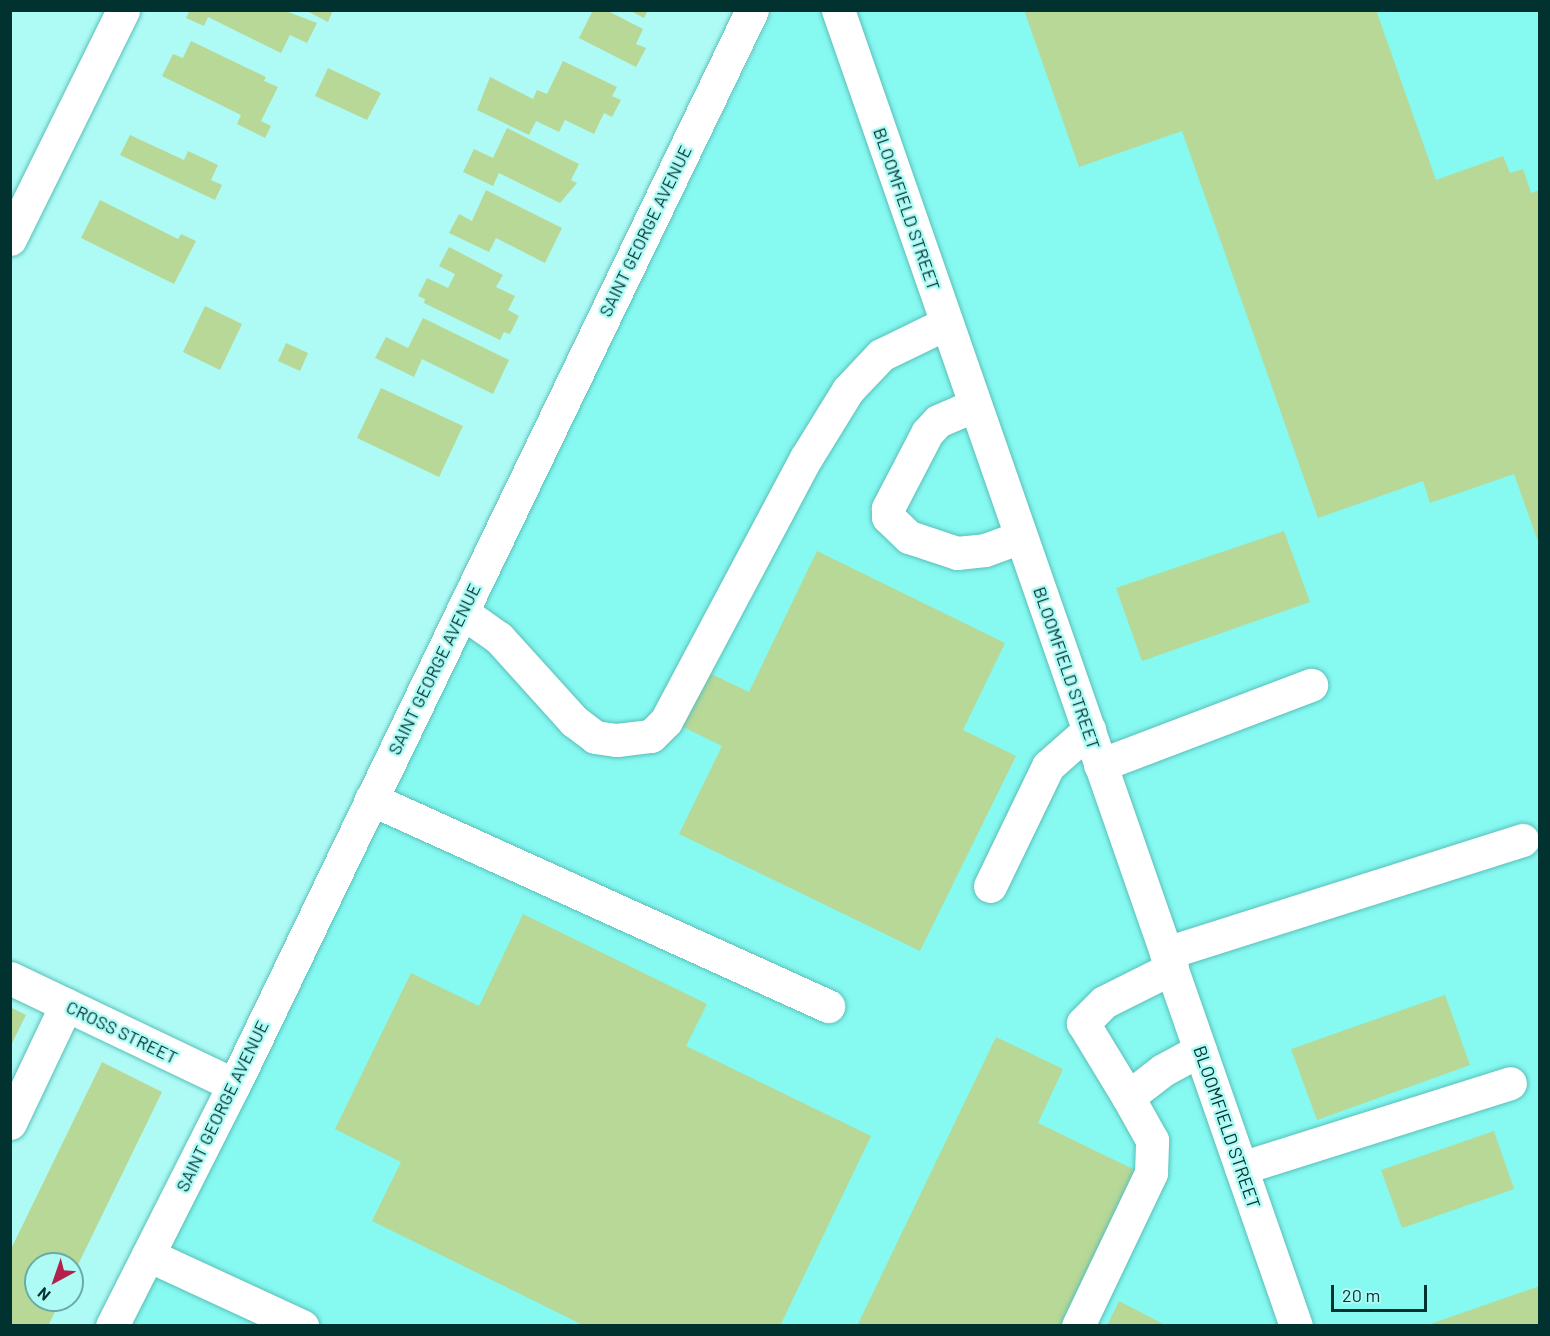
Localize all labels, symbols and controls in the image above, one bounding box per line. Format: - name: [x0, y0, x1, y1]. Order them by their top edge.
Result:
- street label: BLOOMFIELD STREET: [869, 125, 945, 293]
- street label: SAINT GEORGE AVENUE: [594, 142, 696, 320]
- street label: SAINT GEORGE AVENUE: [383, 580, 485, 758]
- street label: BLOOMFIELD STREET: [1029, 584, 1105, 752]
- street label: CROSS STREET: [63, 996, 181, 1068]
- street label: SAINT GEORGE AVENUE: [171, 1017, 273, 1195]
- street label: BLOOMFIELD STREET: [1189, 1043, 1265, 1211]
- north arrow: [24, 1252, 84, 1312]
- scale bar: [1334, 1273, 1430, 1311]
- text: N: [33, 1284, 54, 1305]
- text: 20 m: [1342, 1284, 1380, 1306]

